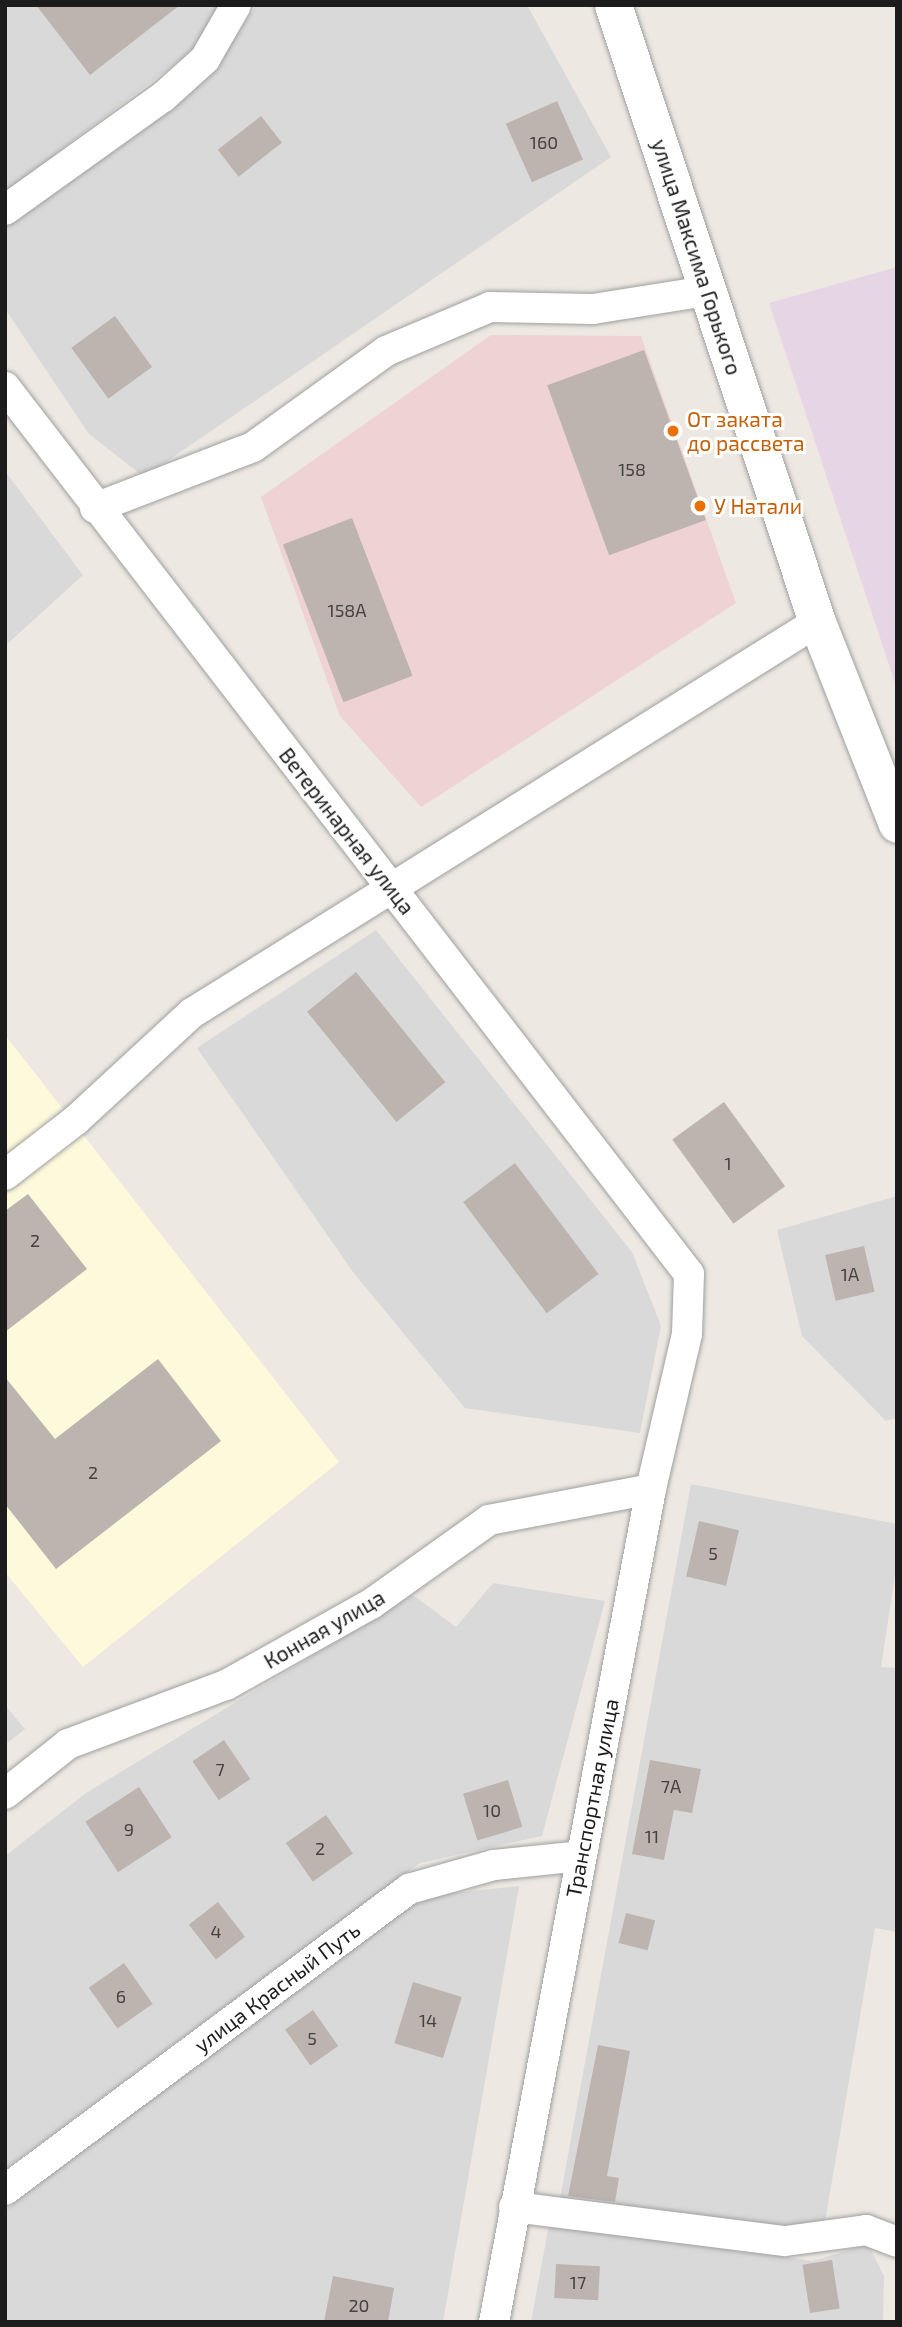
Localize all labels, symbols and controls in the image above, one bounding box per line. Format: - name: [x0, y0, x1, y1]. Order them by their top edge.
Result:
- house number: 160: [530, 131, 558, 153]
- street label: улица Максима Горького: [647, 136, 747, 378]
- place label: От заката до рассвета: [687, 406, 805, 456]
- marker: От заката до рассвета: [665, 423, 681, 439]
- house number: 158: [618, 458, 646, 480]
- place label: У Натали: [714, 493, 802, 519]
- marker: У Натали: [692, 498, 708, 514]
- house number: 158А: [328, 599, 366, 621]
- street label: Ветеринарная улица: [274, 743, 420, 919]
- house number: 1: [724, 1152, 732, 1174]
- house number: 2: [30, 1229, 40, 1251]
- house number: 1А: [841, 1263, 859, 1285]
- house number: 2: [88, 1461, 98, 1483]
- house number: 5: [708, 1542, 718, 1564]
- street label: Конная улица: [259, 1584, 389, 1674]
- street label: Транспортная улица: [560, 1696, 624, 1900]
- house number: 7: [215, 1758, 225, 1780]
- house number: 7А: [661, 1775, 681, 1797]
- house number: 10: [483, 1799, 501, 1821]
- house number: 9: [124, 1818, 134, 1840]
- house number: 11: [645, 1825, 659, 1847]
- house number: 2: [315, 1837, 325, 1859]
- street label: улица Красный Путь: [189, 1917, 365, 2057]
- house number: 4: [210, 1920, 222, 1942]
- house number: 6: [116, 1985, 126, 2007]
- house number: 14: [419, 2009, 437, 2031]
- house number: 5: [307, 2027, 317, 2049]
- house number: 17: [570, 2271, 586, 2293]
- house number: 20: [349, 2294, 369, 2316]

